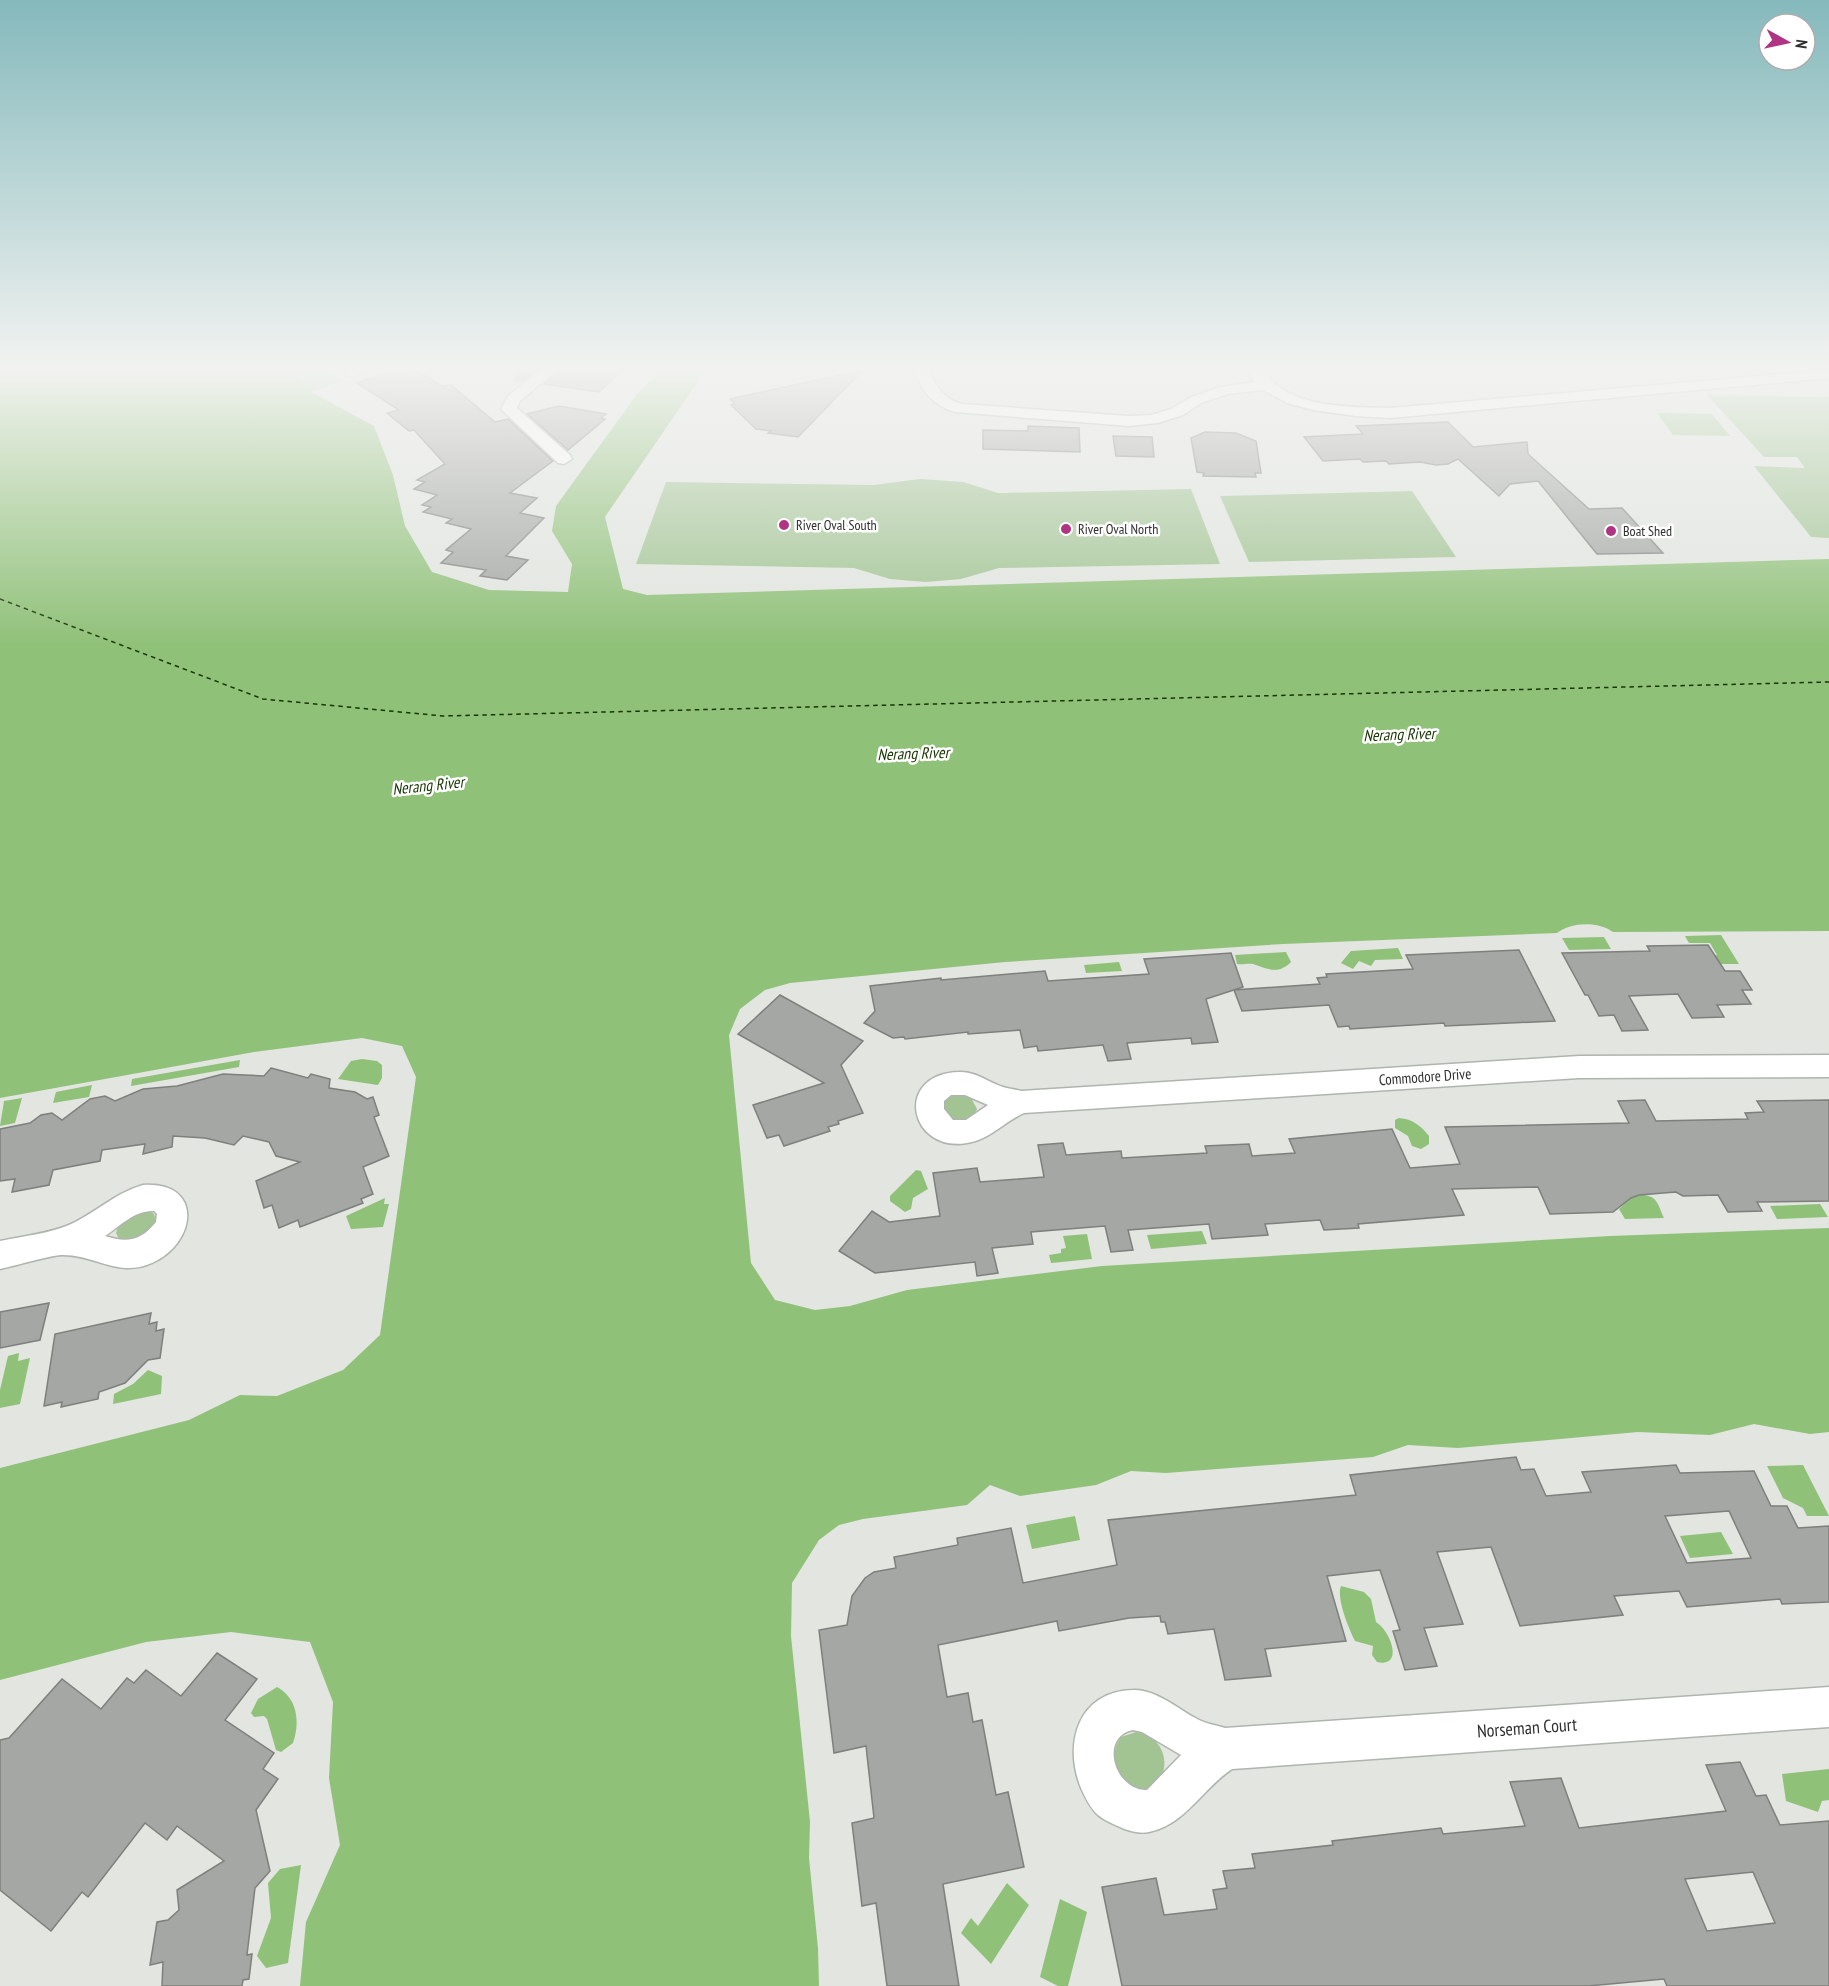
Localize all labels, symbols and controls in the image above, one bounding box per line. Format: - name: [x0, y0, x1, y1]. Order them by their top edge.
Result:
- north arrow: [1757, 12, 1817, 72]
- text: N: [1791, 38, 1812, 50]
- place label: River Oval South: [796, 516, 877, 534]
- marker: River Oval South: [777, 518, 791, 532]
- place label: River Oval North: [1078, 520, 1158, 538]
- marker: River Oval North: [1059, 522, 1073, 536]
- place label: Boat Shed: [1623, 522, 1672, 540]
- marker: Boat Shed: [1604, 524, 1618, 538]
- water label: Nerang River: [1363, 723, 1438, 745]
- water label: Nerang River: [877, 742, 952, 764]
- water label: Nerang River: [391, 771, 467, 799]
- street label: Commodore Drive: [1378, 1064, 1472, 1089]
- street label: Norseman Court: [1476, 1713, 1578, 1742]

